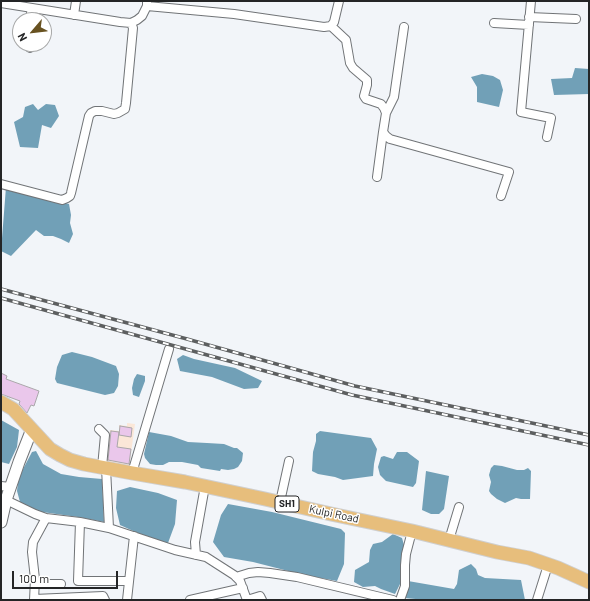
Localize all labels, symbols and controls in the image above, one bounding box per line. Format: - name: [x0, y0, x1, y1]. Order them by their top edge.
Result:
- north arrow: [12, 12, 52, 52]
- text: N: [14, 31, 29, 44]
- road number: SH1: [275, 496, 299, 512]
- street label: Kulpi Road: [308, 502, 360, 526]
- scale bar: [14, 563, 120, 589]
- text: 100 m: [19, 571, 49, 585]

